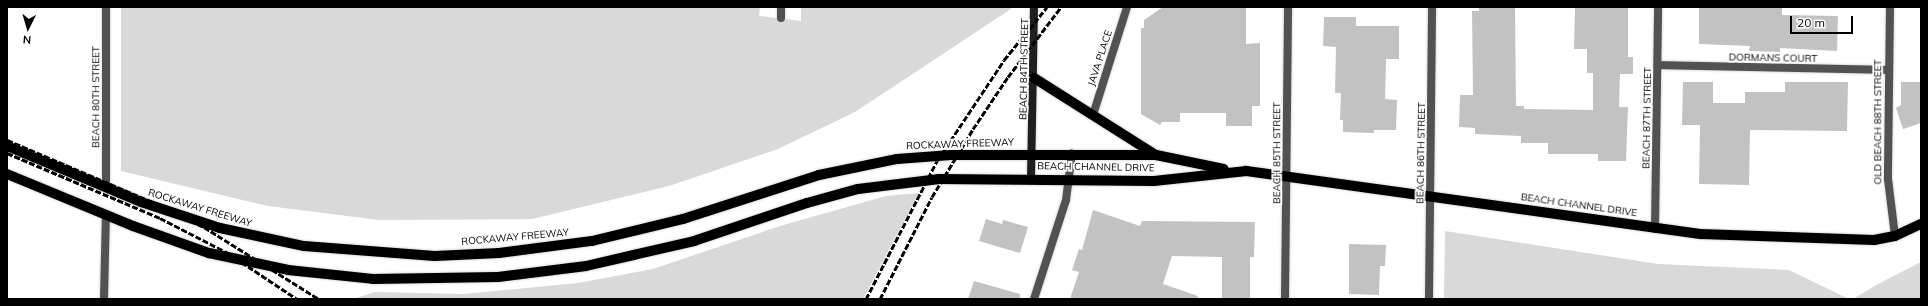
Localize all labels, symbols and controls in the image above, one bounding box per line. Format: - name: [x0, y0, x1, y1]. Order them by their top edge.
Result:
- north arrow: [8, 8, 48, 48]
- scale bar: [1792, 8, 1855, 34]
- text: 20 m: [1797, 15, 1825, 30]
- street label: BEACH 84TH STREET: [1017, 18, 1031, 120]
- street label: JAVA PLACE: [1085, 28, 1115, 88]
- text: N: [22, 33, 32, 47]
- street label: BEACH 80TH STREET: [90, 46, 102, 148]
- street label: DORMANS COURT: [1729, 51, 1817, 65]
- street label: OLD BEACH 88TH STREET: [1872, 59, 1884, 185]
- street label: BEACH 87TH STREET: [1640, 67, 1654, 169]
- street label: BEACH 85TH STREET: [1271, 102, 1283, 204]
- street label: BEACH 86TH STREET: [1414, 102, 1428, 204]
- street label: ROCKAWAY FREEWAY: [906, 136, 1014, 152]
- street label: BEACH CHANNEL DRIVE: [1037, 160, 1155, 174]
- street label: ROCKAWAY FREEWAY: [147, 186, 253, 230]
- street label: BEACH CHANNEL DRIVE: [1520, 191, 1638, 219]
- street label: ROCKAWAY FREEWAY: [461, 226, 569, 248]

